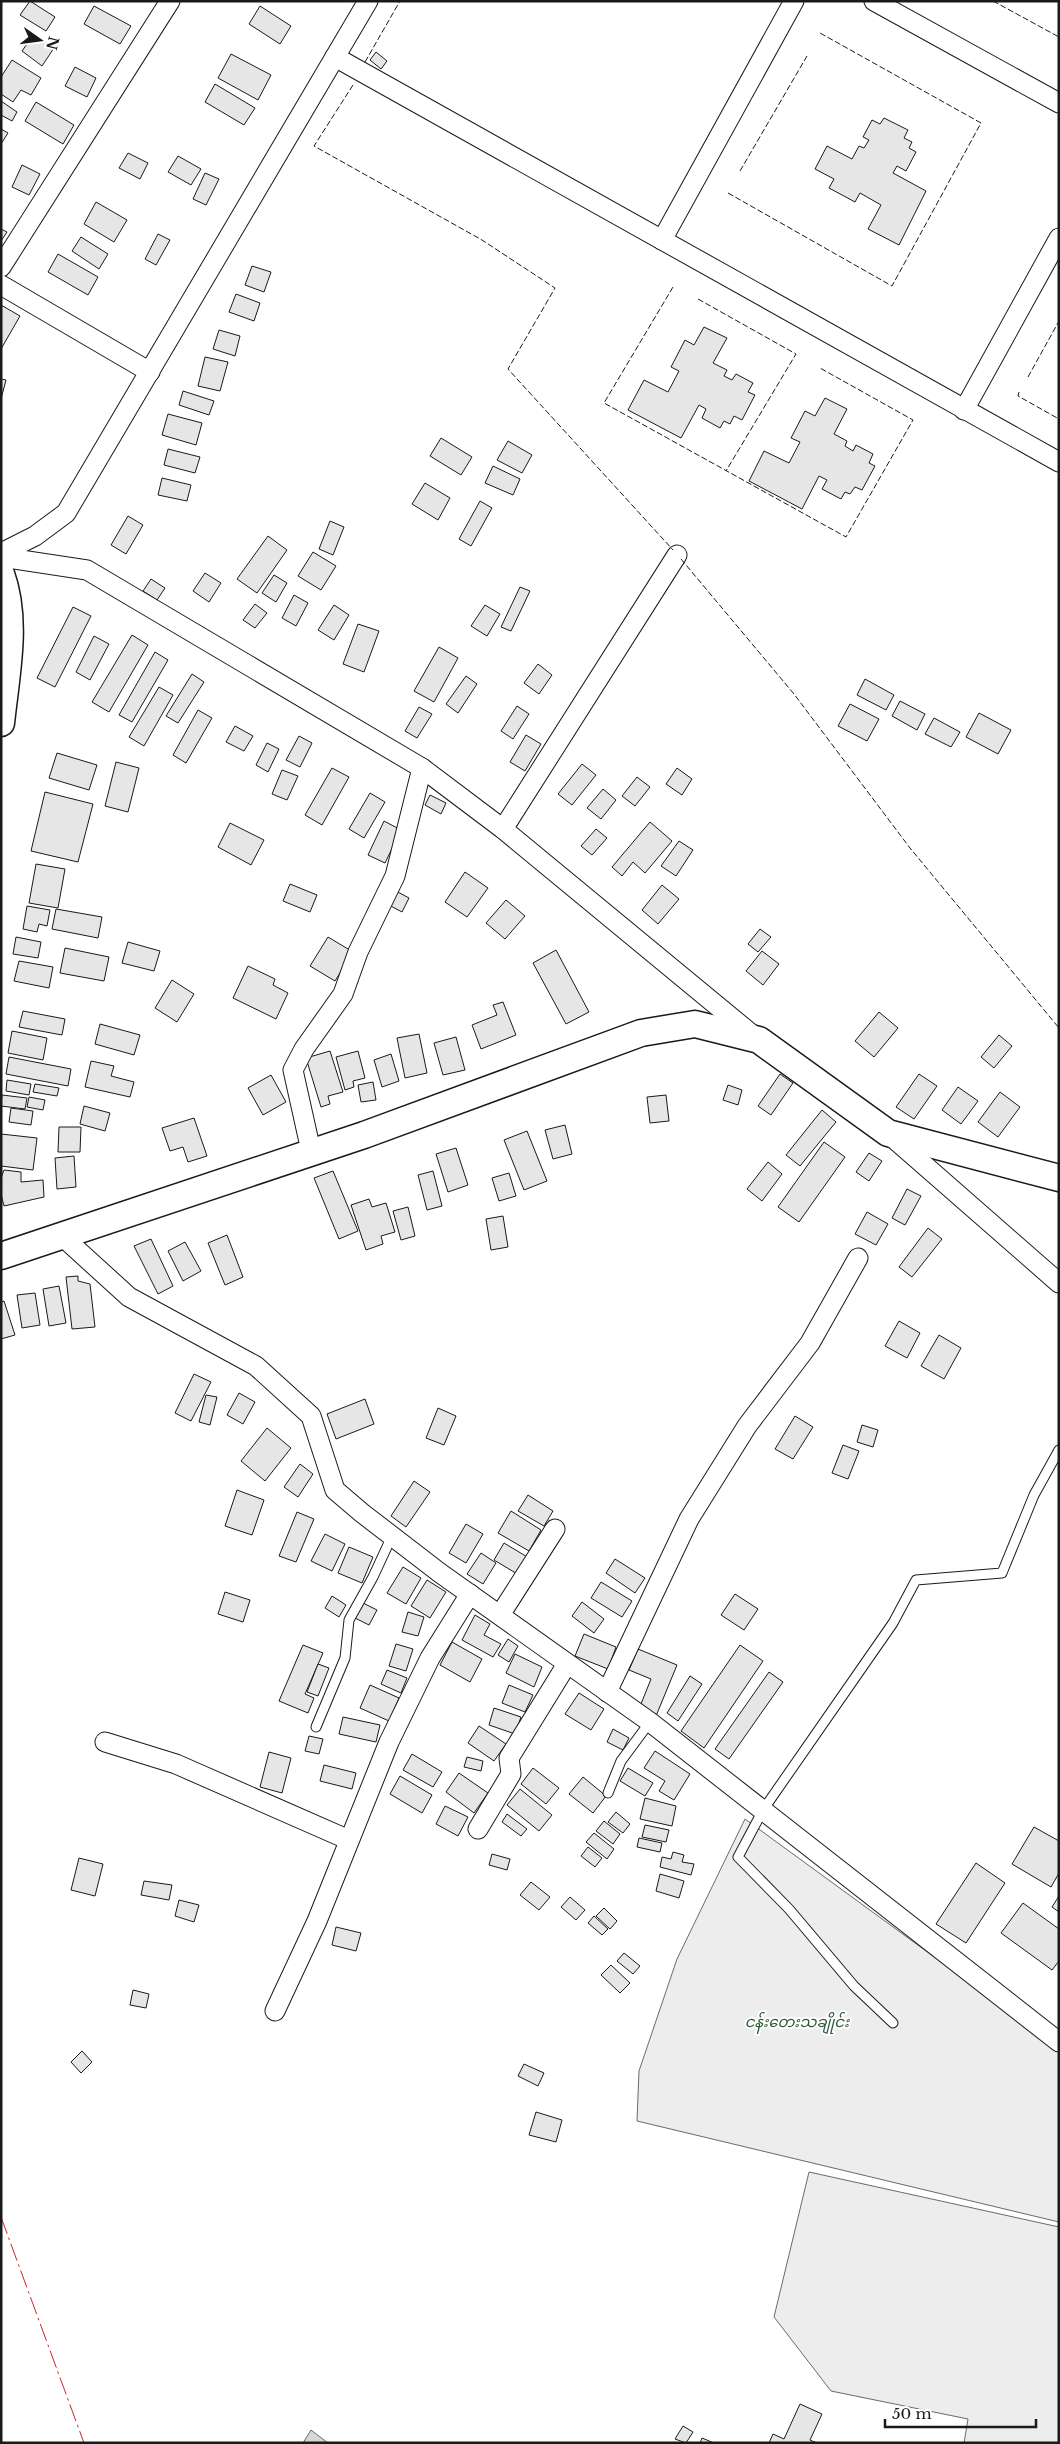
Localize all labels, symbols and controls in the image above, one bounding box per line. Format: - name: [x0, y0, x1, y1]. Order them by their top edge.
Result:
- north arrow: [15, 15, 65, 65]
- text: N: [42, 35, 63, 52]
- park label: ငန်းတေးသချိုင်း: [745, 2011, 850, 2034]
- scale bar: [885, 2396, 1036, 2428]
- text: 50 m: [892, 2404, 932, 2423]

